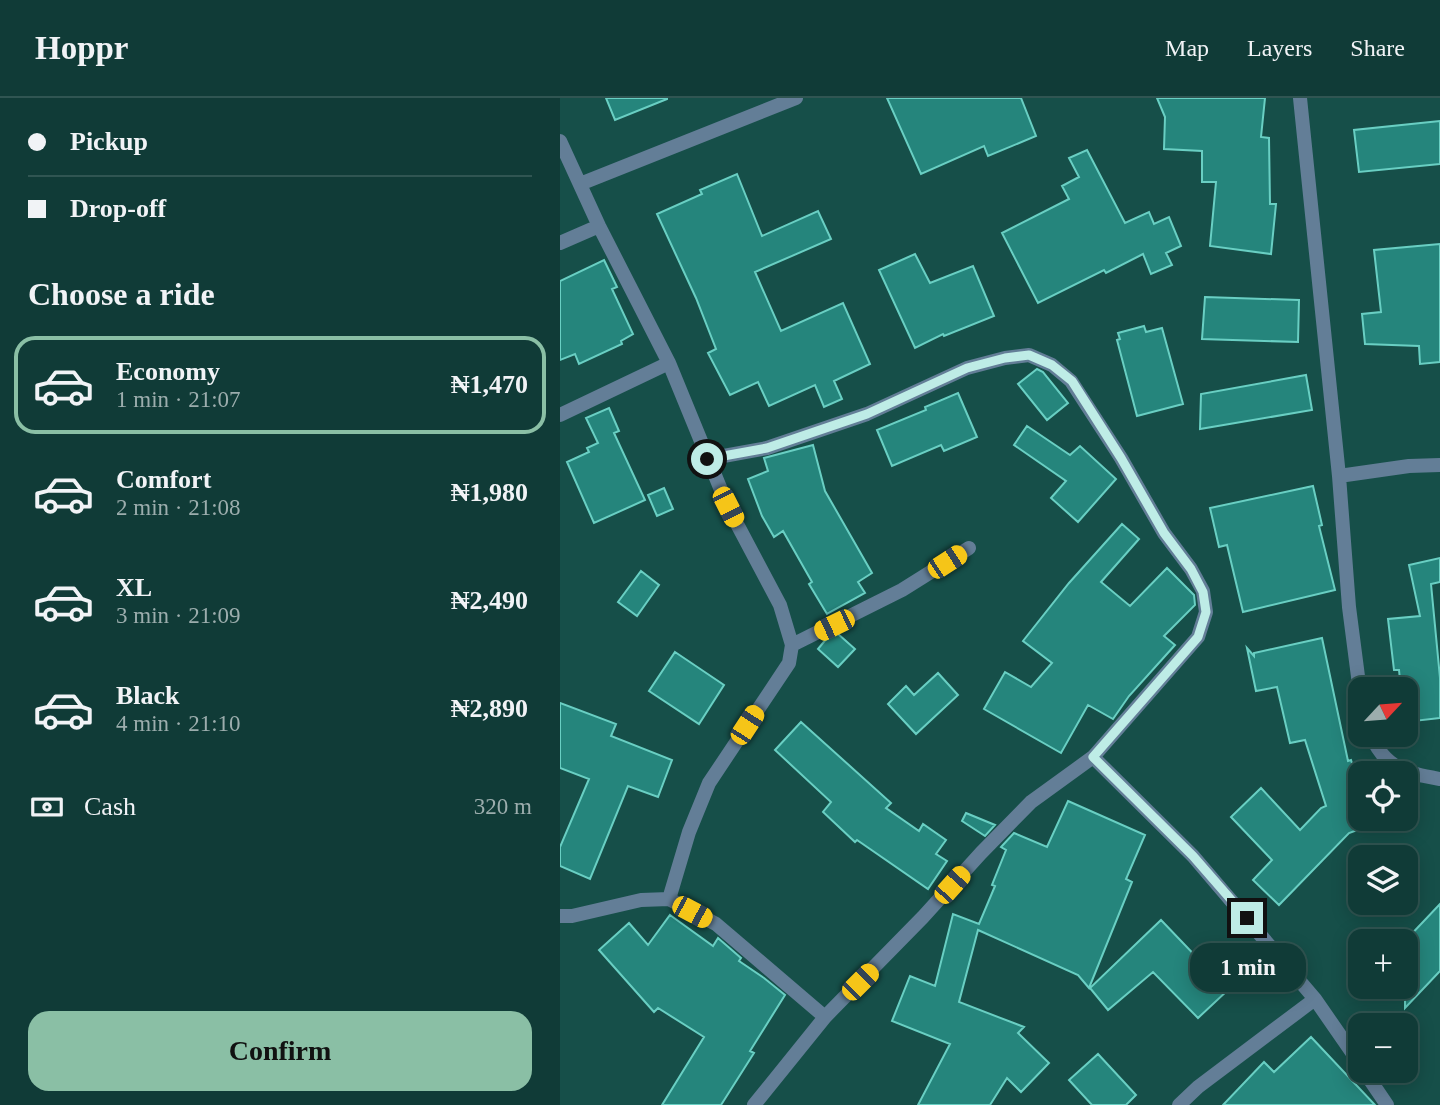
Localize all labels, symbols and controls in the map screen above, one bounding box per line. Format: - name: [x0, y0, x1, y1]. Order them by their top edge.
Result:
- text: Hoppr: [35, 30, 129, 66]
- text: Map: [1165, 35, 1209, 61]
- text: Layers: [1247, 35, 1312, 61]
- text: Share: [1350, 35, 1405, 61]
- text: Pickup: [70, 127, 148, 156]
- text: Drop-off: [70, 194, 166, 223]
- text: Choose a ride: [28, 276, 215, 312]
- icon: car: [32, 354, 95, 417]
- text: Economy: [116, 357, 220, 386]
- text: ₦1,470: [451, 370, 528, 399]
- text: 1 min · 21:07: [116, 387, 241, 412]
- route start: [691, 443, 723, 475]
- icon: car: [32, 462, 95, 525]
- text: Comfort: [116, 465, 211, 494]
- text: ₦1,980: [451, 478, 528, 507]
- car: [710, 484, 747, 530]
- text: 2 min · 21:08: [116, 495, 241, 520]
- car: [924, 542, 971, 582]
- icon: car: [32, 570, 95, 633]
- text: XL: [116, 573, 152, 602]
- text: ₦2,490: [451, 586, 528, 615]
- text: 3 min · 21:09: [116, 603, 241, 628]
- car: [811, 606, 858, 644]
- north arrow: [1348, 677, 1418, 747]
- map controls: [1348, 677, 1418, 1083]
- icon: car: [32, 678, 95, 741]
- text: Black: [116, 681, 180, 710]
- text: ₦2,890: [451, 694, 528, 723]
- car: [727, 702, 768, 748]
- text: 4 min · 21:10: [116, 711, 241, 736]
- button: locate: [1348, 761, 1418, 831]
- icon: cash: [28, 788, 66, 826]
- text: Cash: [84, 792, 136, 821]
- text: 320 m: [474, 794, 532, 819]
- button: layers: [1348, 845, 1418, 915]
- car: [931, 862, 974, 908]
- car: [669, 893, 716, 931]
- route end: [1231, 902, 1263, 934]
- button: +: [1348, 929, 1418, 999]
- callout: 1 min: [1189, 942, 1305, 992]
- text: 1 min: [1220, 955, 1276, 980]
- car: [838, 960, 883, 1004]
- button: Confirm: [28, 1011, 532, 1091]
- button: −: [1348, 1013, 1418, 1083]

